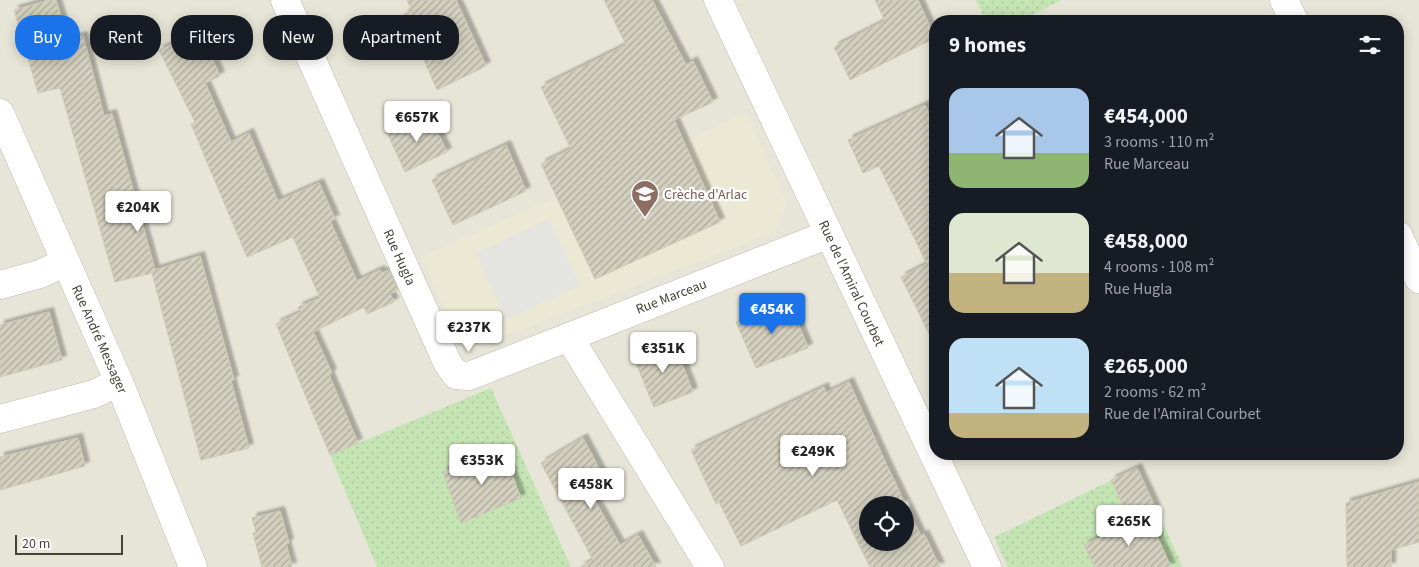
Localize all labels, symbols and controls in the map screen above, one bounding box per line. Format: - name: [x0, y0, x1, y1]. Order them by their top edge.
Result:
- chip: Buy: [15, 15, 80, 60]
- chip: Rent: [90, 15, 161, 60]
- chip: Filters: [171, 15, 253, 60]
- chip: New: [263, 15, 333, 60]
- chip: Apartment: [343, 15, 459, 60]
- text: 9 homes: [949, 30, 1026, 60]
- icon: filters: [1356, 31, 1384, 59]
- pin: €657K: [382, 100, 452, 143]
- text: €454,000: [1104, 101, 1188, 131]
- text: €657K: [395, 106, 439, 128]
- icon: home: [989, 108, 1049, 168]
- text: 3 rooms · 110 m²: [1104, 131, 1214, 153]
- text: Rue Marceau: [1104, 153, 1189, 175]
- school or university icon: Crèche d'Arlac: [630, 179, 660, 218]
- place label: Crèche d'Arlac: [664, 185, 748, 205]
- pin: €204K: [103, 190, 173, 233]
- text: €204K: [116, 196, 160, 218]
- street label: Rue de l'Amiral Courbet: [813, 217, 889, 350]
- street label: Rue Hugla: [378, 226, 420, 289]
- text: €458,000: [1104, 226, 1188, 256]
- icon: home: [989, 233, 1049, 293]
- text: 4 rooms · 108 m²: [1104, 256, 1214, 278]
- street label: Rue Marceau: [633, 274, 710, 320]
- text: Rue Hugla: [1104, 278, 1172, 300]
- street label: Rue André Messager: [66, 282, 132, 397]
- pin: €454K: [737, 292, 807, 335]
- text: €454K: [750, 298, 794, 320]
- pin: €237K: [434, 310, 504, 353]
- text: €237K: [447, 316, 491, 338]
- pin: €351K: [628, 332, 698, 374]
- text: €351K: [641, 337, 685, 359]
- text: €265,000: [1104, 351, 1188, 381]
- icon: home: [989, 358, 1049, 418]
- text: 2 rooms · 62 m²: [1104, 381, 1206, 403]
- text: Rue de l'Amiral Courbet: [1104, 403, 1261, 425]
- pin: €249K: [778, 434, 848, 477]
- text: €249K: [791, 440, 835, 462]
- pin: €353K: [447, 444, 517, 486]
- text: €353K: [460, 449, 504, 471]
- pin: €458K: [556, 468, 626, 510]
- text: €458K: [569, 473, 613, 495]
- map controls: [859, 496, 914, 551]
- button: locate: [859, 496, 914, 551]
- pin: €265K: [1094, 504, 1164, 547]
- text: €265K: [1107, 510, 1151, 532]
- scale bar: [15, 532, 122, 555]
- text: 20 m: [22, 534, 50, 554]

